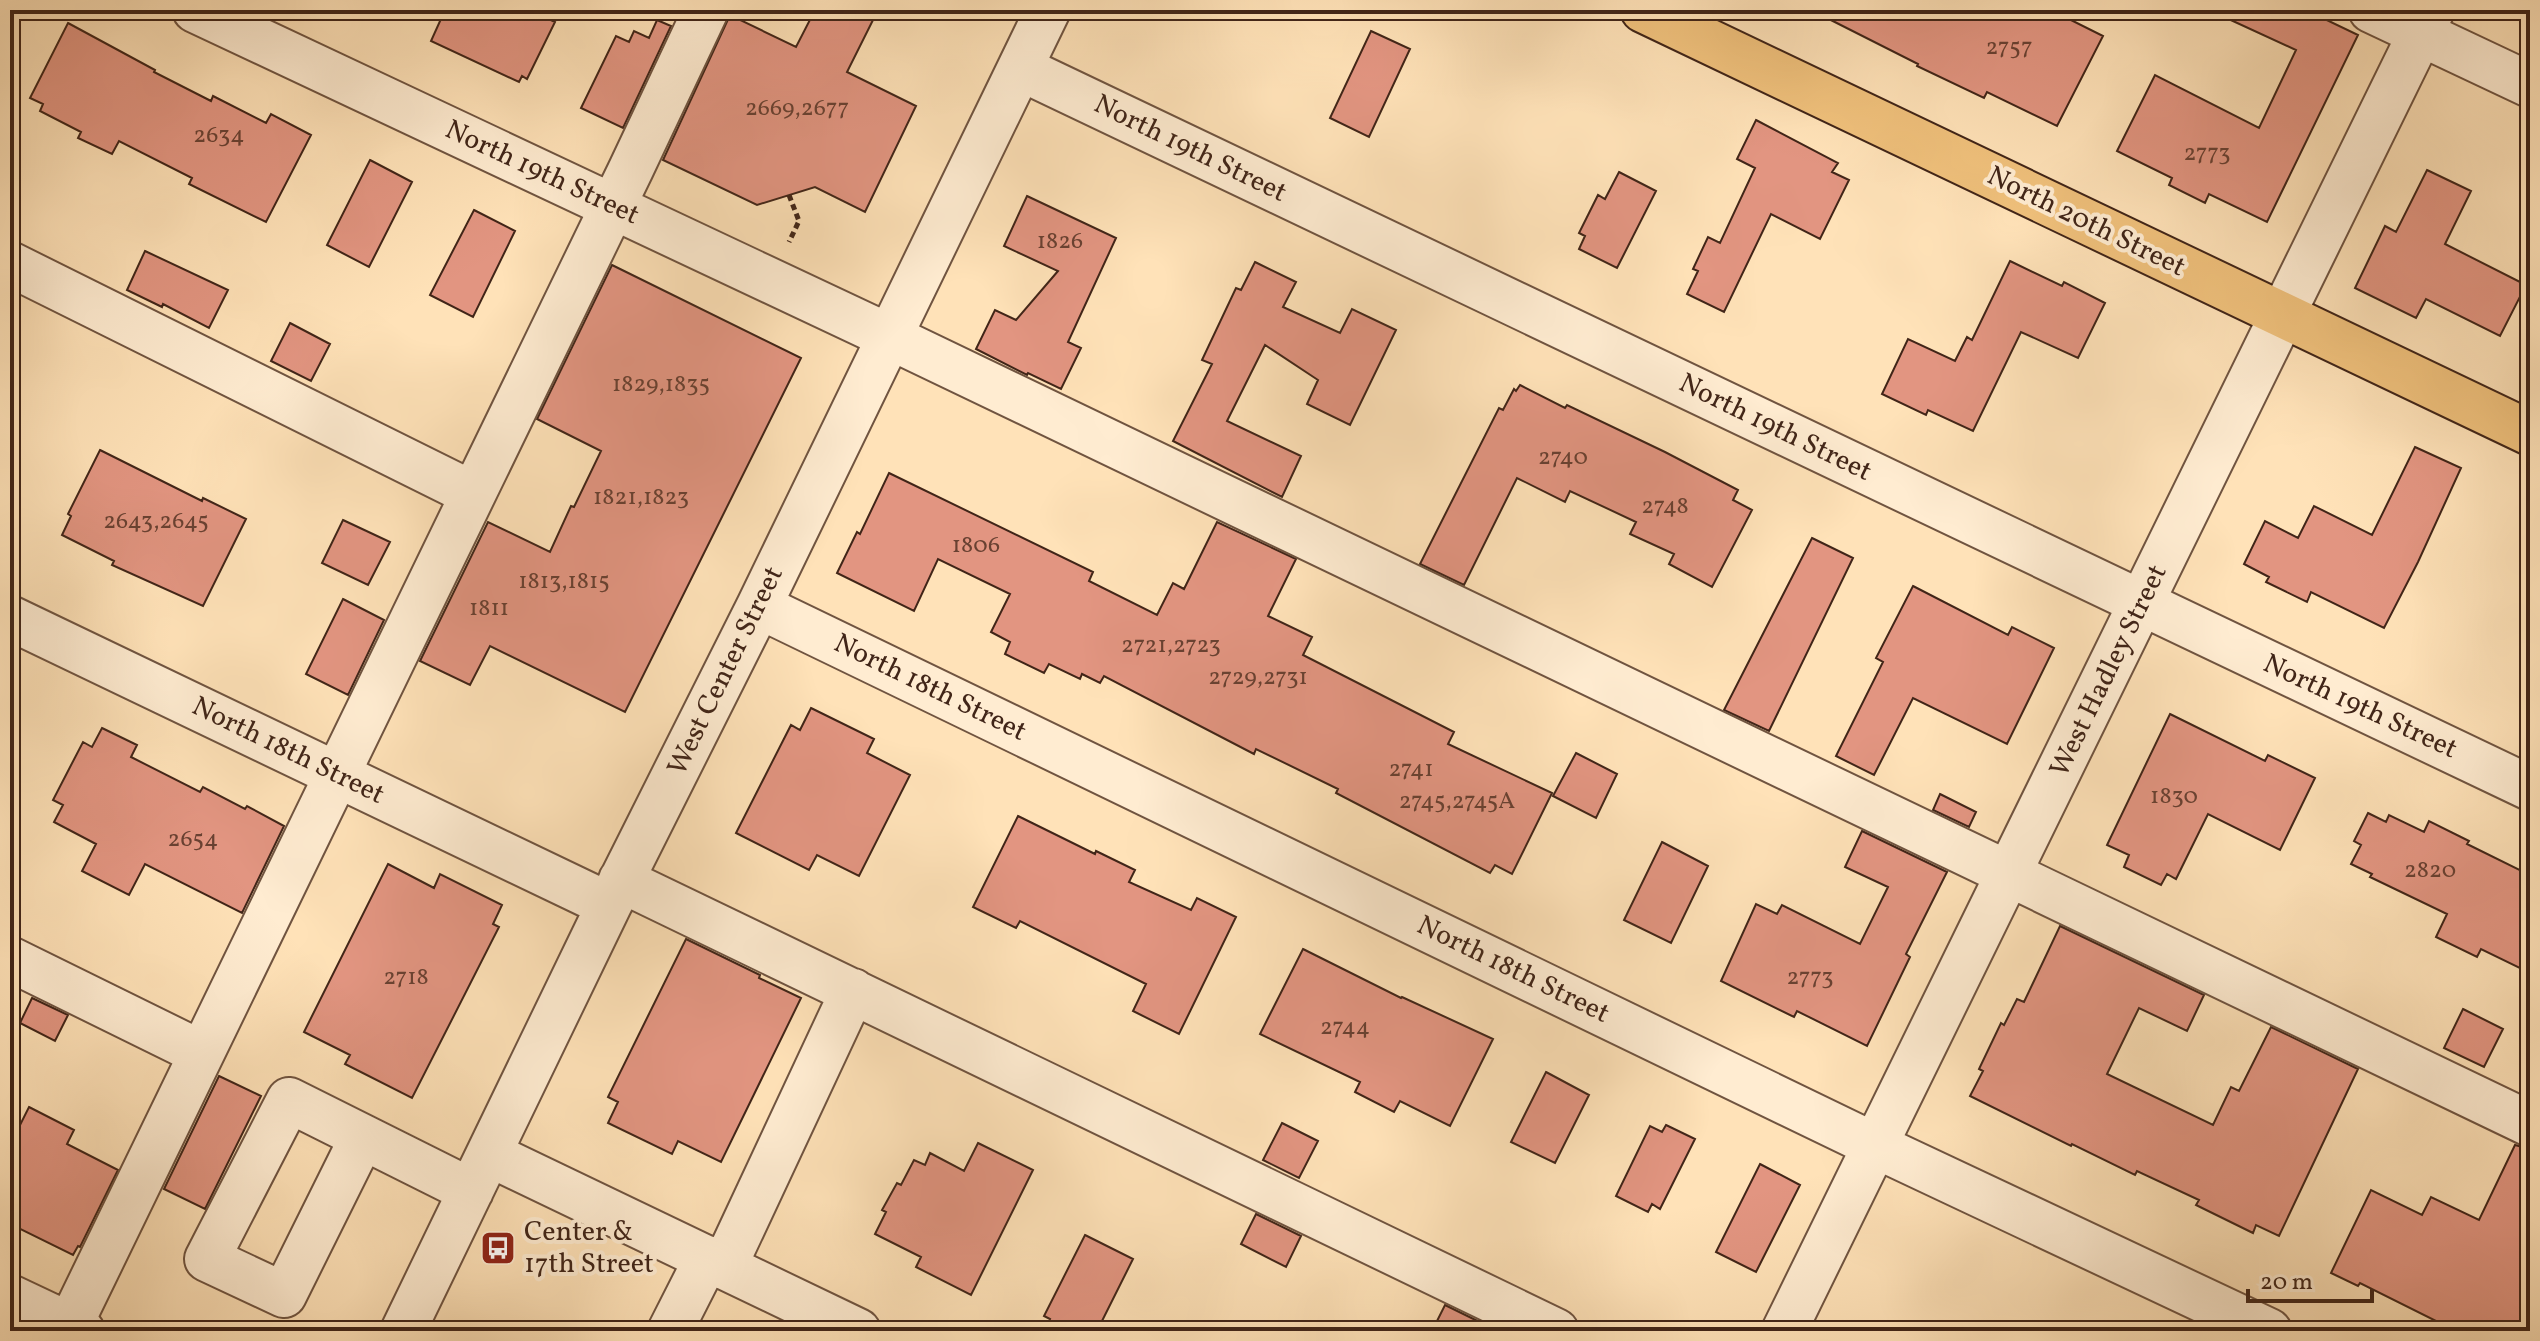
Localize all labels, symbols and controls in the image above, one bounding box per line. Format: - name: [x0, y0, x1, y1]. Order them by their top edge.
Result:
- house number: 2757: [1985, 31, 2033, 65]
- street label: North 19th Street: [1087, 85, 1293, 213]
- house number: 2669,2677: [745, 92, 849, 126]
- street label: North 19th Street: [438, 111, 646, 235]
- house number: 2634: [193, 119, 245, 153]
- house number: 2773: [2183, 137, 2231, 171]
- street label: North 20th Street: [1980, 157, 2192, 287]
- house number: 1826: [1037, 225, 1083, 259]
- street label: North 19th Street: [1672, 364, 1878, 492]
- house number: 1829,1835: [612, 368, 710, 402]
- house number: 2740: [1538, 441, 1588, 475]
- house number: 1821,1823: [593, 481, 689, 515]
- house number: 2748: [1641, 490, 1689, 524]
- house number: 2643,2645: [103, 505, 209, 539]
- house number: 1806: [952, 529, 1000, 563]
- street label: West Hadley Street: [2041, 558, 2177, 784]
- street label: West Center Street: [658, 560, 794, 782]
- house number: 1813,1815: [518, 565, 610, 599]
- house number: 1811: [469, 592, 509, 626]
- street label: North 18th Street: [827, 624, 1033, 752]
- house number: 2721,2723: [1121, 629, 1221, 663]
- street label: North 19th Street: [2256, 645, 2464, 769]
- house number: 2729,2731: [1208, 661, 1308, 695]
- street label: North 18th Street: [185, 687, 391, 815]
- house number: 2741: [1388, 753, 1434, 787]
- house number: 1830: [2150, 780, 2198, 814]
- house number: 2745,2745A: [1399, 785, 1515, 819]
- house number: 2654: [168, 823, 218, 857]
- house number: 2820: [2404, 854, 2456, 888]
- street label: North 18th Street: [1410, 906, 1616, 1034]
- house number: 2718: [383, 961, 429, 995]
- house number: 2773: [1786, 961, 1834, 995]
- house number: 2744: [1320, 1011, 1370, 1045]
- place label: Center & 17th Street: [524, 1213, 654, 1284]
- bus stop icon: Center & 17th Street: [479, 1229, 517, 1267]
- scale bar: [2248, 1253, 2372, 1303]
- text: 20 m: [2260, 1266, 2313, 1300]

